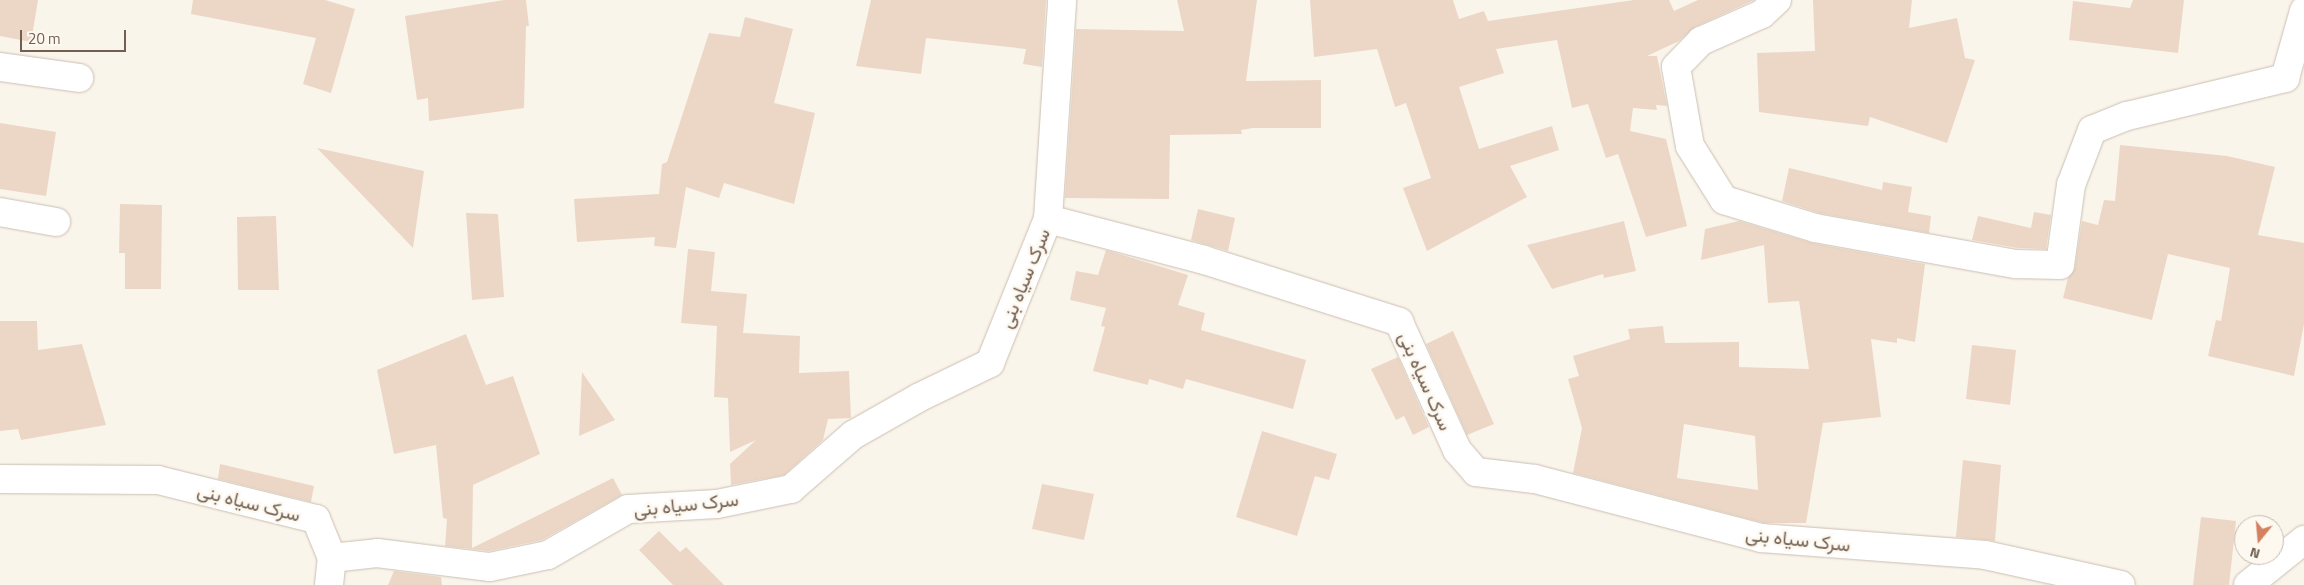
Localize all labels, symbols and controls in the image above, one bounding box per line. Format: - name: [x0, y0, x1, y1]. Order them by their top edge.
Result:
- scale bar: [22, 20, 129, 52]
- text: 20 m: [28, 27, 61, 50]
- street label: سرک سیاه بنی: [994, 225, 1054, 331]
- street label: سرک سیاه بنی: [1394, 328, 1458, 434]
- street label: سرک سیاه بنی: [195, 478, 303, 526]
- street label: سرک سیاه بنی: [632, 487, 740, 521]
- north arrow: [2234, 515, 2284, 565]
- street label: سرک سیاه بنی: [1744, 522, 1852, 556]
- text: N: [2247, 542, 2262, 565]

